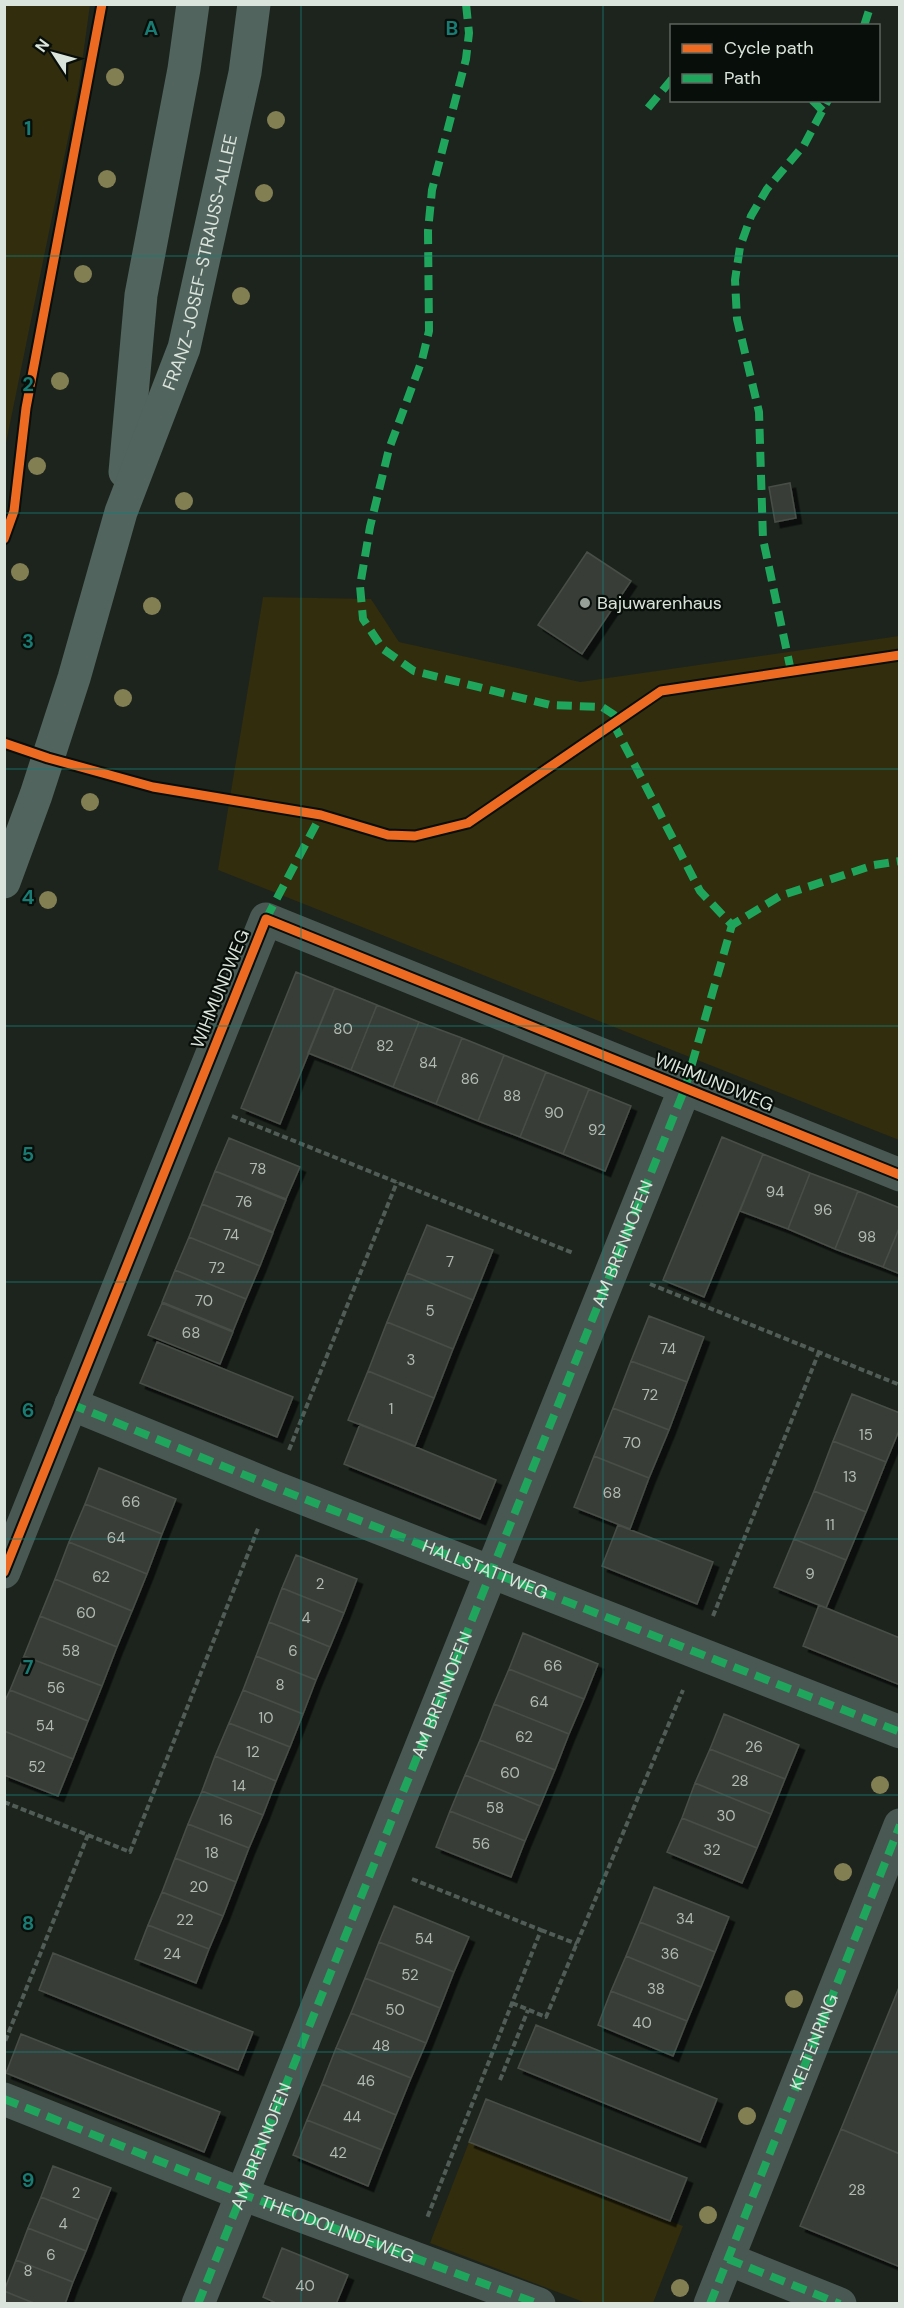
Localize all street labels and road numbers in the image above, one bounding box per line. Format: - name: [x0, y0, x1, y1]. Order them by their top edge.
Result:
- street label: FRANZ-JOSEF-STRAUSS-ALLEE: [157, 132, 243, 394]
- street label: WIHMUNDWEG: [185, 926, 255, 1052]
- street label: WIHMUNDWEG: [651, 1047, 777, 1117]
- street label: AM BRENNOFEN: [586, 1177, 659, 1311]
- street label: HALLSTATTWEG: [419, 1534, 552, 1605]
- street label: AM BRENNOFEN: [406, 1628, 478, 1762]
- street label: KELTENRING: [784, 1990, 844, 2094]
- street label: AM BRENNOFEN: [225, 2079, 297, 2213]
- street label: THEODOLINDEWEG: [257, 2190, 418, 2269]

